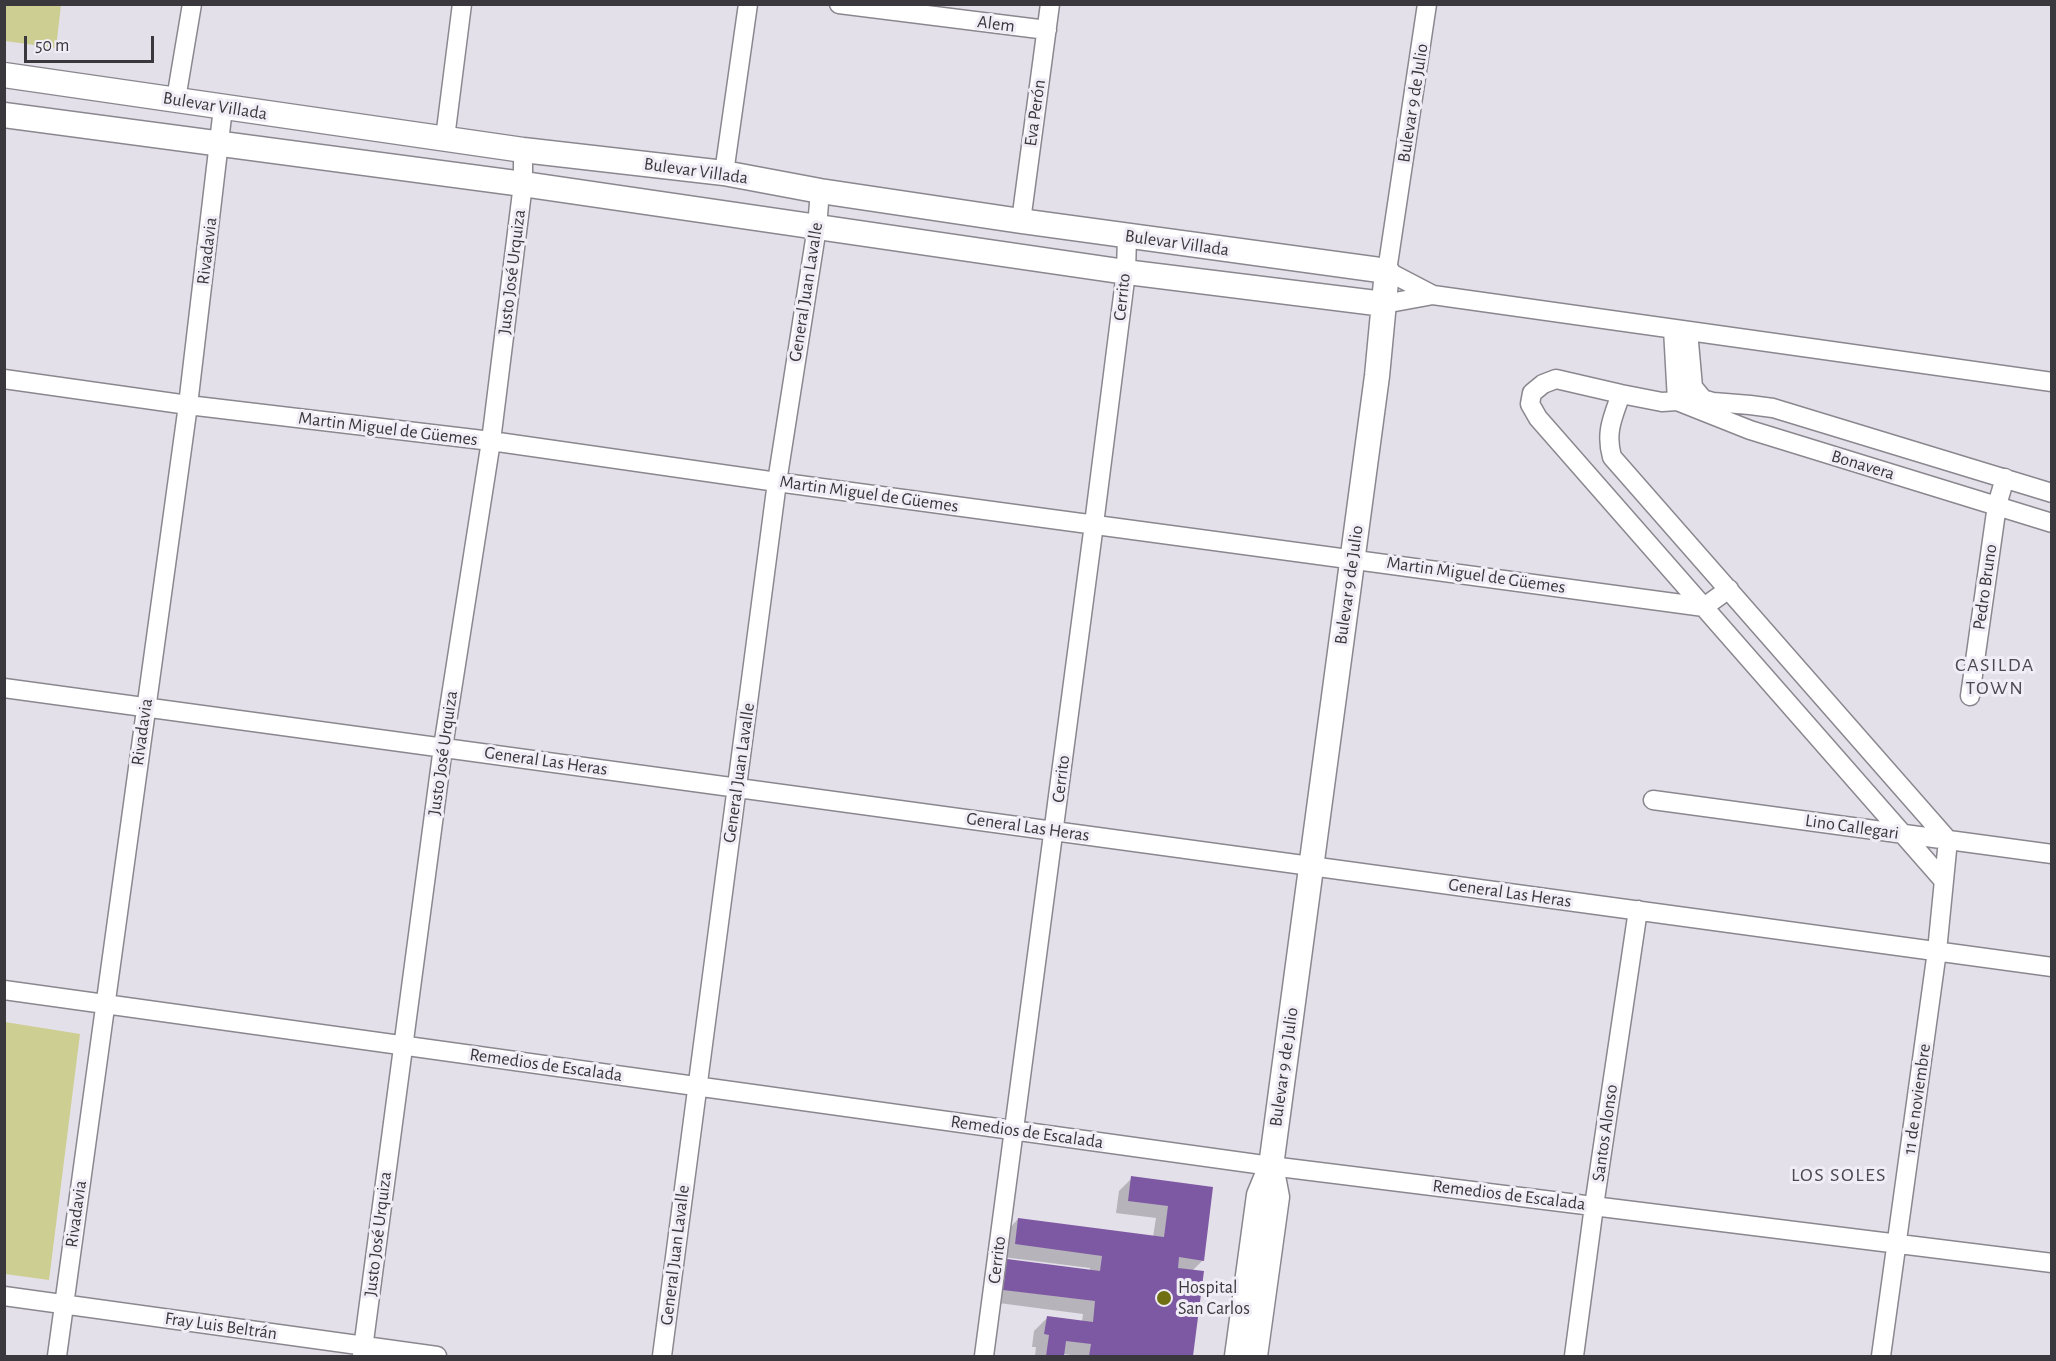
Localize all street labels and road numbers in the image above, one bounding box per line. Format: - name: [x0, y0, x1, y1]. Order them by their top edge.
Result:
- street label: Alem: [976, 11, 1016, 37]
- street label: Bulevar 9 de Julio: [1393, 42, 1433, 164]
- street label: Eva Perón: [1020, 78, 1050, 148]
- street label: Bulevar Villada: [161, 87, 269, 125]
- street label: Bulevar Villada: [642, 153, 750, 189]
- street label: Justo José Urquiza: [494, 208, 530, 336]
- street label: Rivadavia: [192, 216, 222, 286]
- street label: General Juan Lavalle: [784, 221, 828, 363]
- street label: Bulevar Villada: [1123, 225, 1231, 261]
- street label: Cerrito: [1109, 272, 1135, 322]
- street label: Martin Miguel de Güemes: [297, 407, 479, 451]
- street label: Bonavera: [1829, 445, 1897, 485]
- street label: Martin Miguel de Güemes: [778, 471, 960, 517]
- street label: Bulevar 9 de Julio: [1330, 524, 1368, 646]
- street label: Pedro Bruno: [1968, 543, 2002, 631]
- street label: Martin Miguel de Güemes: [1385, 552, 1567, 598]
- street label: Justo José Urquiza: [424, 689, 462, 817]
- street label: Rivadavia: [127, 697, 157, 767]
- street label: General Juan Lavalle: [718, 702, 760, 844]
- street label: General Las Heras: [483, 742, 609, 780]
- street label: Cerrito: [1047, 754, 1075, 804]
- street label: General Las Heras: [965, 808, 1091, 846]
- street label: Lino Callegari: [1804, 810, 1900, 844]
- street label: General Las Heras: [1447, 874, 1573, 912]
- street label: Bulevar 9 de Julio: [1265, 1006, 1303, 1128]
- street label: 11 de noviembre: [1899, 1042, 1935, 1156]
- street label: Remedios de Escalada: [468, 1044, 624, 1086]
- street label: Santos Alonso: [1587, 1083, 1623, 1183]
- street label: Remedios de Escalada: [949, 1111, 1105, 1153]
- street label: Justo José Urquiza: [360, 1170, 396, 1298]
- street label: Remedios de Escalada: [1431, 1175, 1587, 1215]
- street label: Rivadavia: [61, 1179, 91, 1249]
- street label: General Juan Lavalle: [656, 1184, 694, 1326]
- street label: Cerrito: [983, 1235, 1011, 1285]
- street label: Fray Luis Beltrán: [163, 1307, 279, 1345]

